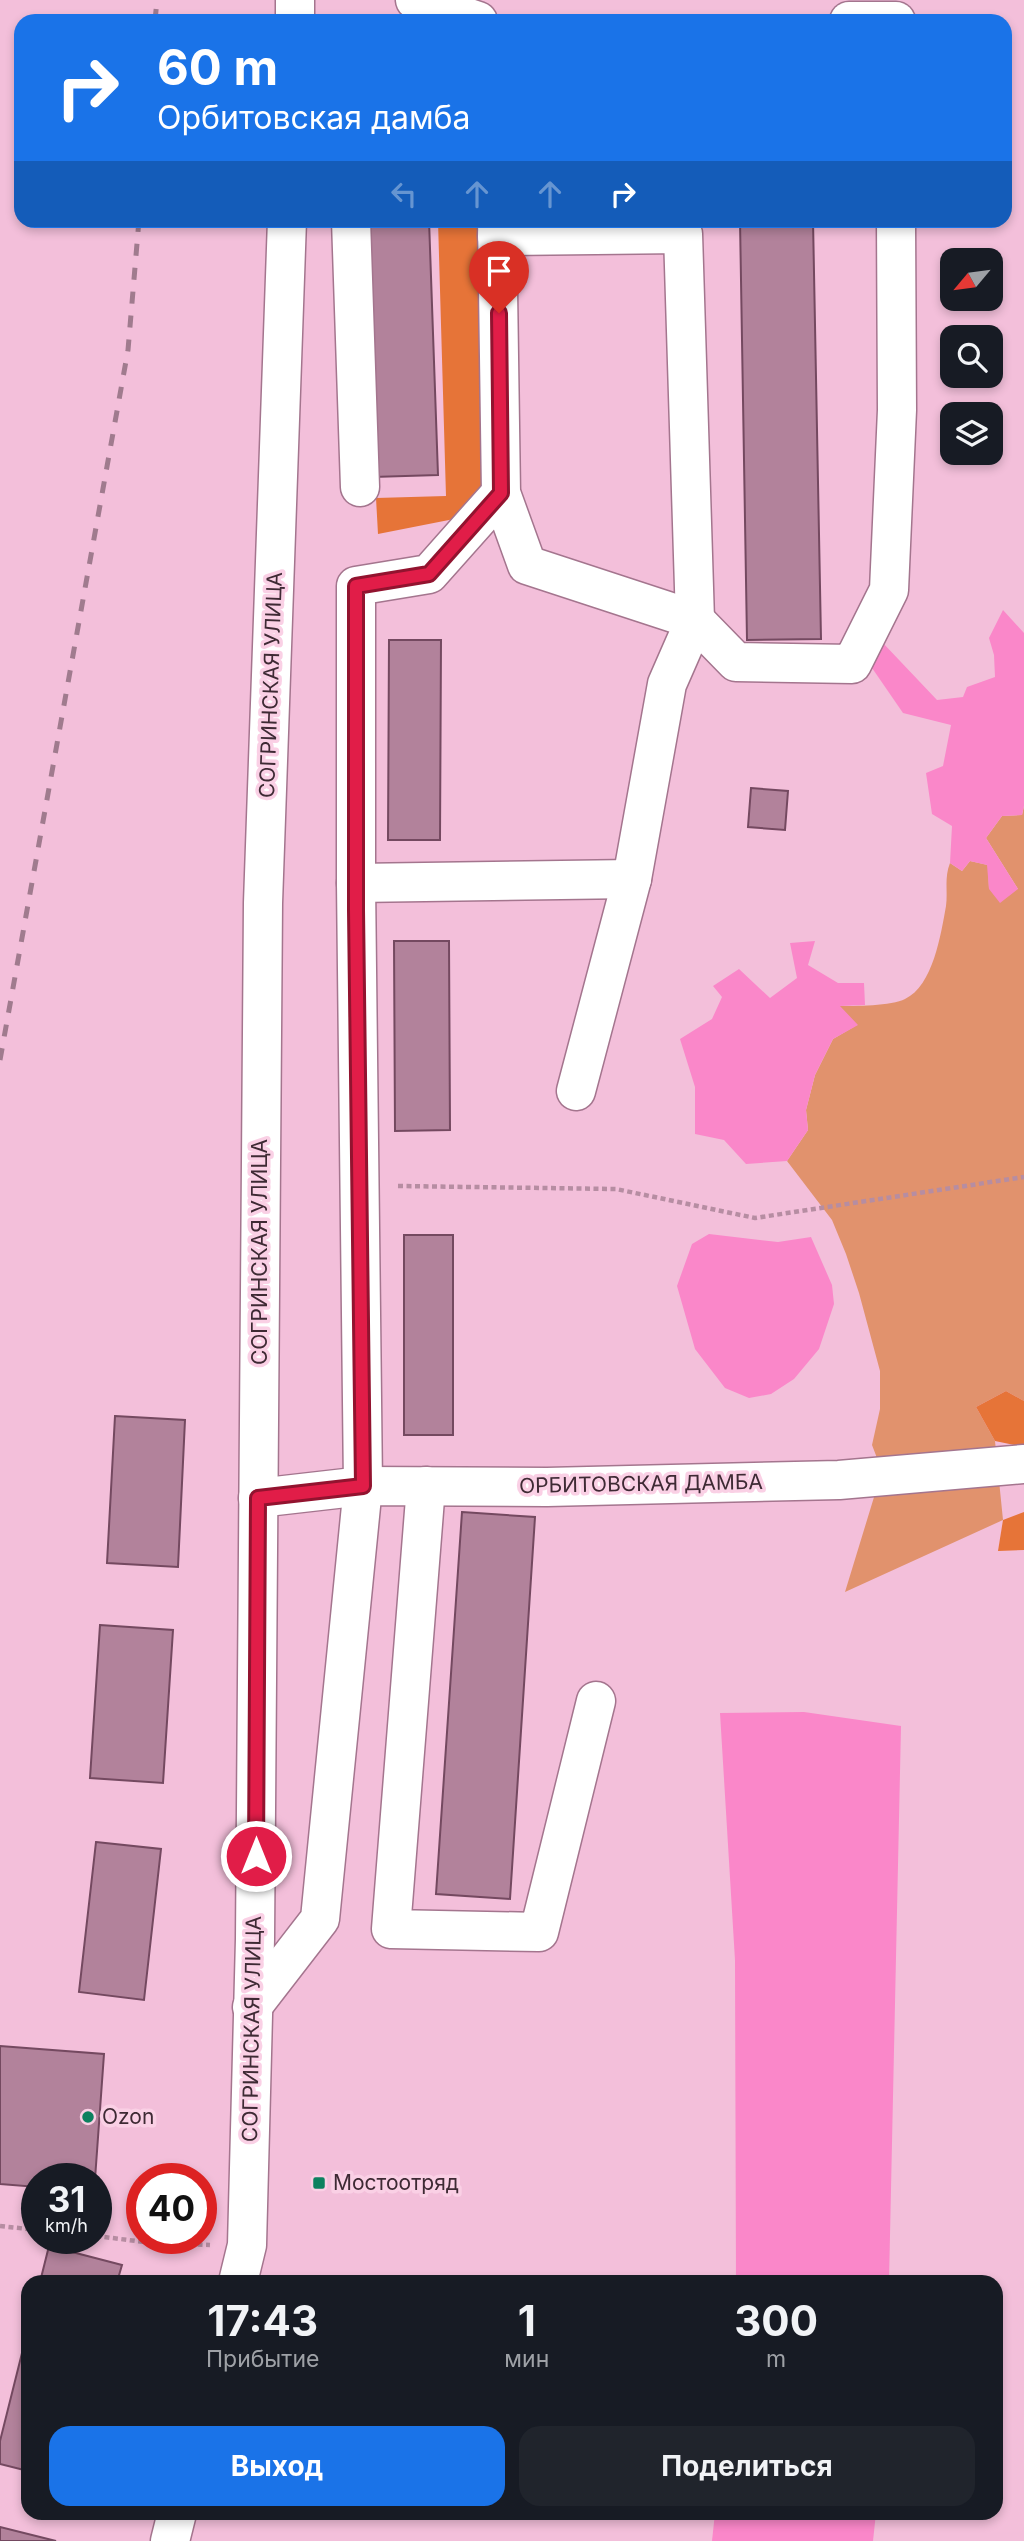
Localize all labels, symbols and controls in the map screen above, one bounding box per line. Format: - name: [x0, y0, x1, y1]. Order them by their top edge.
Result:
- text: 60 m: [157, 38, 278, 97]
- icon: right: [42, 42, 133, 133]
- text: Орбитовская дамба: [157, 98, 471, 137]
- icon: left: [385, 175, 423, 213]
- icon: ahead: [458, 175, 496, 213]
- icon: ahead: [531, 175, 569, 213]
- icon: right: [604, 175, 642, 213]
- pin: [469, 241, 529, 313]
- north arrow: [940, 248, 1003, 312]
- map controls: [940, 248, 1003, 465]
- icon: arrive: [480, 252, 518, 290]
- button: search: [940, 325, 1003, 388]
- button: layers: [940, 402, 1003, 465]
- street label: СОГРИНСКАЯ УЛИЦА: [254, 572, 287, 798]
- street label: СОГРИНСКАЯ УЛИЦА: [247, 1139, 272, 1365]
- street label: ОРБИТОВСКАЯ ДАМБА: [519, 1469, 763, 1498]
- position arrow: [219, 1819, 293, 1893]
- street label: СОГРИНСКАЯ УЛИЦА: [237, 1916, 266, 2142]
- place label: Ozon: [102, 2104, 154, 2129]
- marker: Ozon: [80, 2109, 96, 2125]
- speed limit sign: 40: [126, 2163, 217, 2254]
- place label: Мостоотряд: [333, 2170, 459, 2195]
- marker: Мостоотряд: [311, 2175, 327, 2191]
- text: 31: [48, 2178, 85, 2220]
- text: km/h: [45, 2215, 88, 2236]
- text: 17:43: [207, 2295, 318, 2346]
- text: 1: [518, 2295, 536, 2346]
- text: 300: [734, 2295, 818, 2346]
- text: Прибытие: [206, 2345, 319, 2373]
- text: мин: [504, 2345, 549, 2373]
- text: m: [766, 2345, 786, 2373]
- button: Выход: [49, 2426, 505, 2506]
- button: Поделиться: [519, 2426, 975, 2506]

